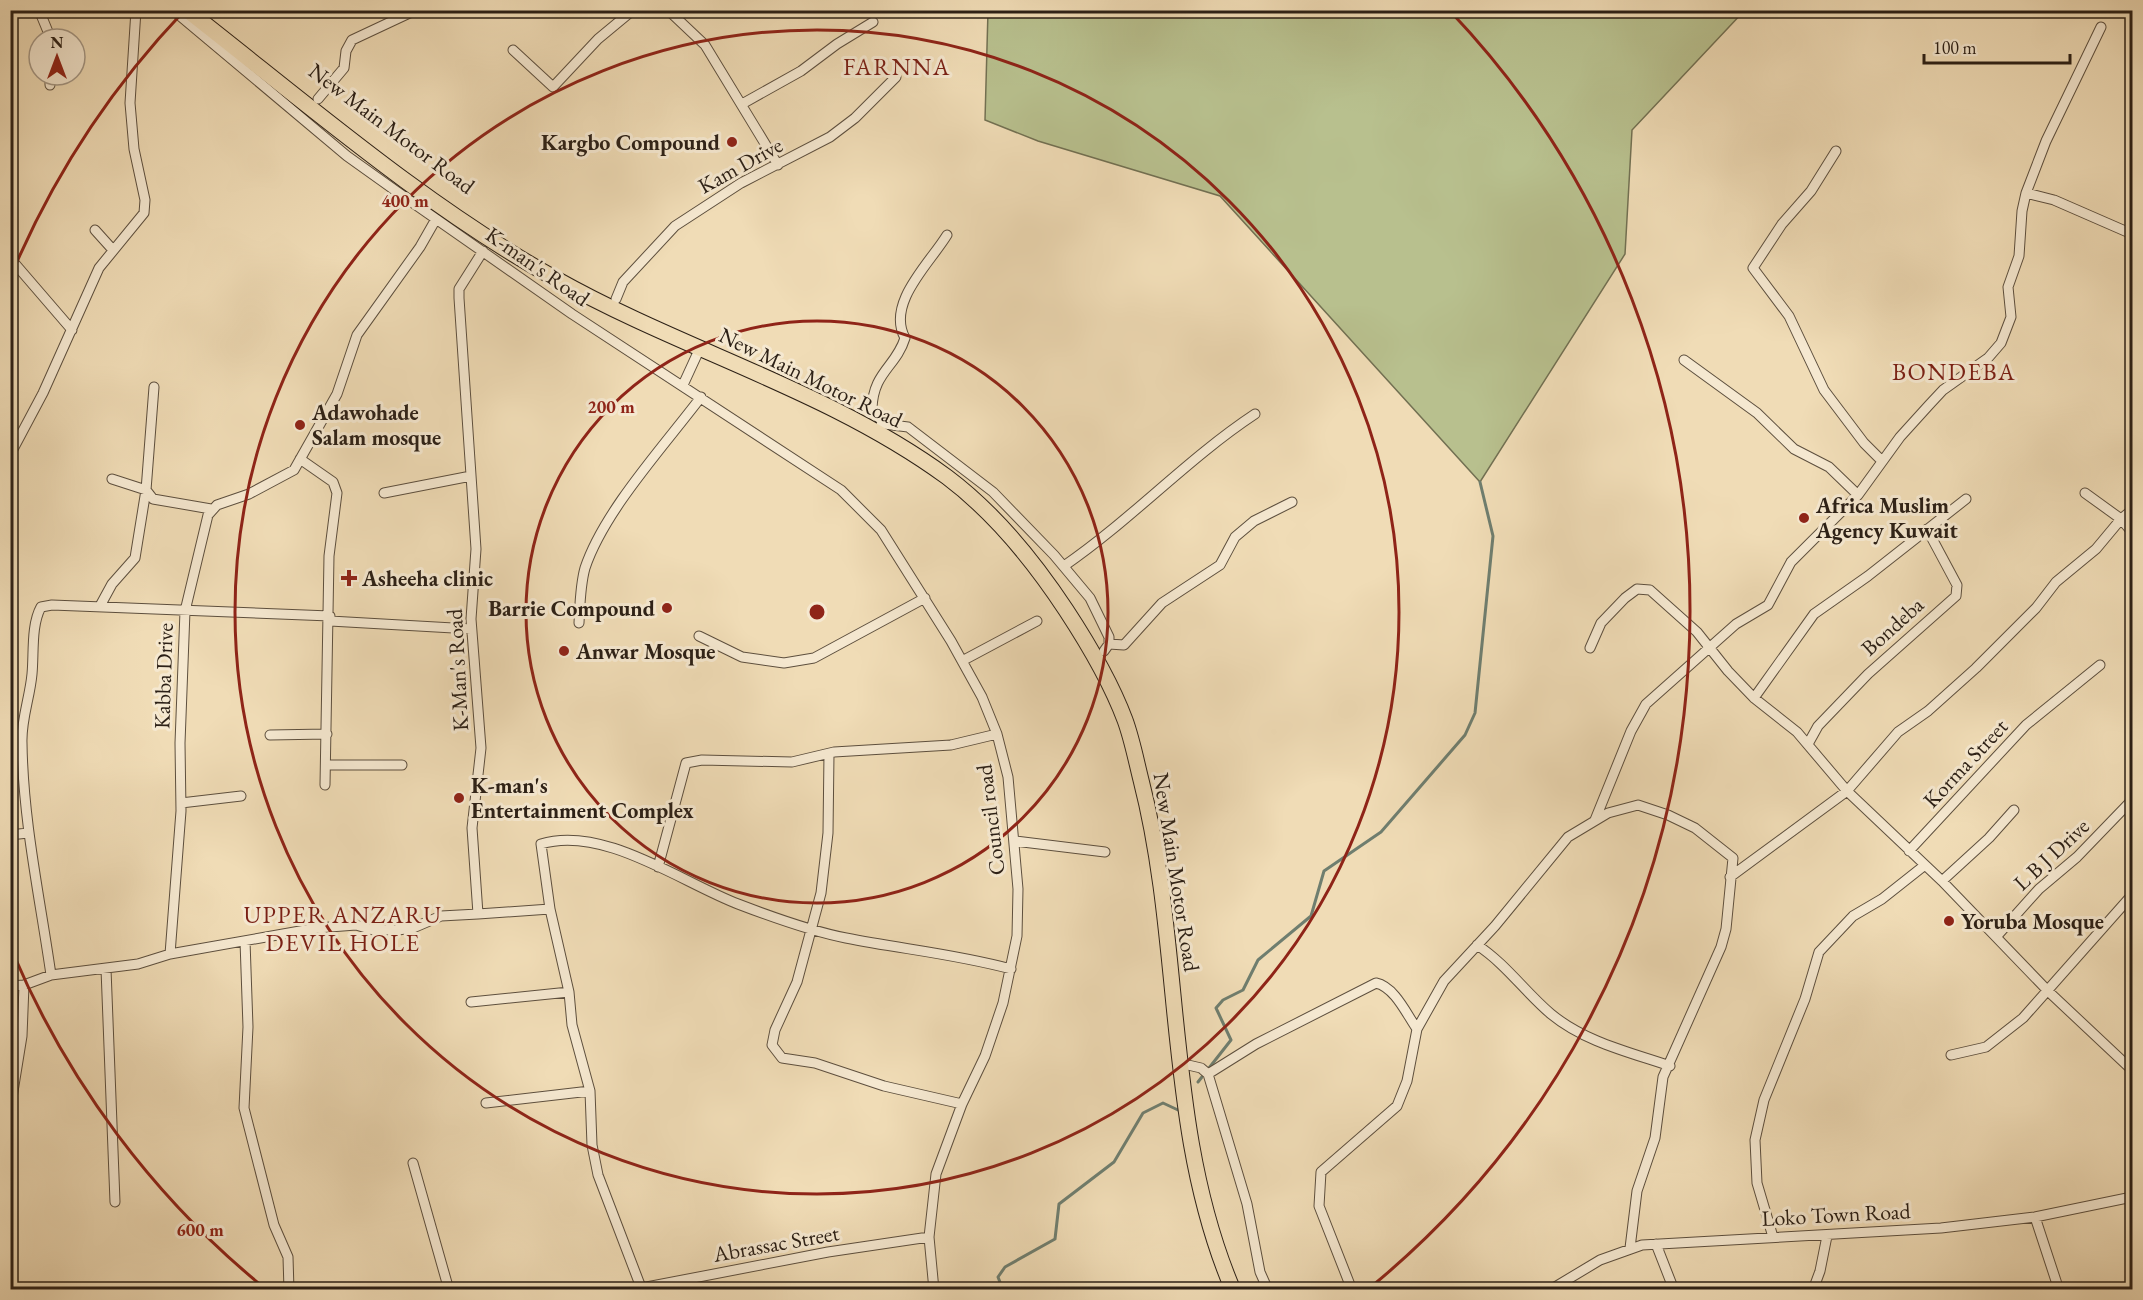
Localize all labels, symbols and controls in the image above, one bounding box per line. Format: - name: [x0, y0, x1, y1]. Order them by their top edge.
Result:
- north arrow: [27, 27, 87, 87]
- scale bar: [1924, 27, 2070, 65]
- text: N: [51, 32, 64, 53]
- text: 100 m: [1933, 36, 1977, 59]
- district label: FARNNA: [843, 51, 951, 82]
- street label: New Main Motor Road: [303, 56, 481, 201]
- place label: Kargbo Compound: [541, 128, 720, 157]
- street label: Kam Drive: [693, 130, 788, 200]
- marker: Kargbo Compound: [725, 135, 739, 149]
- text: 400 m: [381, 189, 429, 212]
- street label: K-man's Road: [480, 220, 596, 313]
- street label: New Main Motor Road: [714, 320, 908, 435]
- district label: BONDEBA: [1892, 356, 2016, 387]
- text: 200 m: [587, 395, 635, 418]
- place label: Adawohade Salam mosque: [311, 398, 441, 452]
- marker: Adawohade Salam mosque: [293, 418, 307, 432]
- place label: Africa Muslim Agency Kuwait: [1815, 491, 1959, 545]
- marker: Africa Muslim Agency Kuwait: [1797, 511, 1811, 525]
- place label: Asheeha clinic: [361, 564, 493, 593]
- marker: Asheeha clinic: [340, 569, 358, 587]
- street label: Bondeba: [1855, 590, 1930, 662]
- place label: Barrie Compound: [488, 594, 655, 623]
- marker: Barrie Compound: [660, 601, 674, 615]
- centre of rings: [807, 602, 827, 622]
- street label: K-Man's Road: [440, 607, 475, 732]
- street label: Kabba Drive: [147, 622, 180, 730]
- place label: Anwar Mosque: [575, 637, 716, 666]
- marker: Anwar Mosque: [557, 644, 571, 658]
- street label: Korma Street: [1917, 712, 2014, 814]
- street label: Council road: [969, 762, 1012, 877]
- place label: K-man's Entertainment Complex: [471, 771, 694, 825]
- street label: New Main Motor Road: [1146, 771, 1207, 974]
- marker: K-man's Entertainment Complex: [452, 791, 466, 805]
- street label: L B J Drive: [2007, 812, 2096, 897]
- district label: UPPER ANZARU DEVIL HOLE: [243, 899, 443, 958]
- place label: Yoruba Mosque: [1961, 907, 2104, 936]
- marker: Yoruba Mosque: [1942, 914, 1956, 928]
- street label: Loko Town Road: [1761, 1196, 1912, 1233]
- text: 600 m: [176, 1218, 224, 1241]
- street label: Abrassac Street: [710, 1218, 841, 1269]

